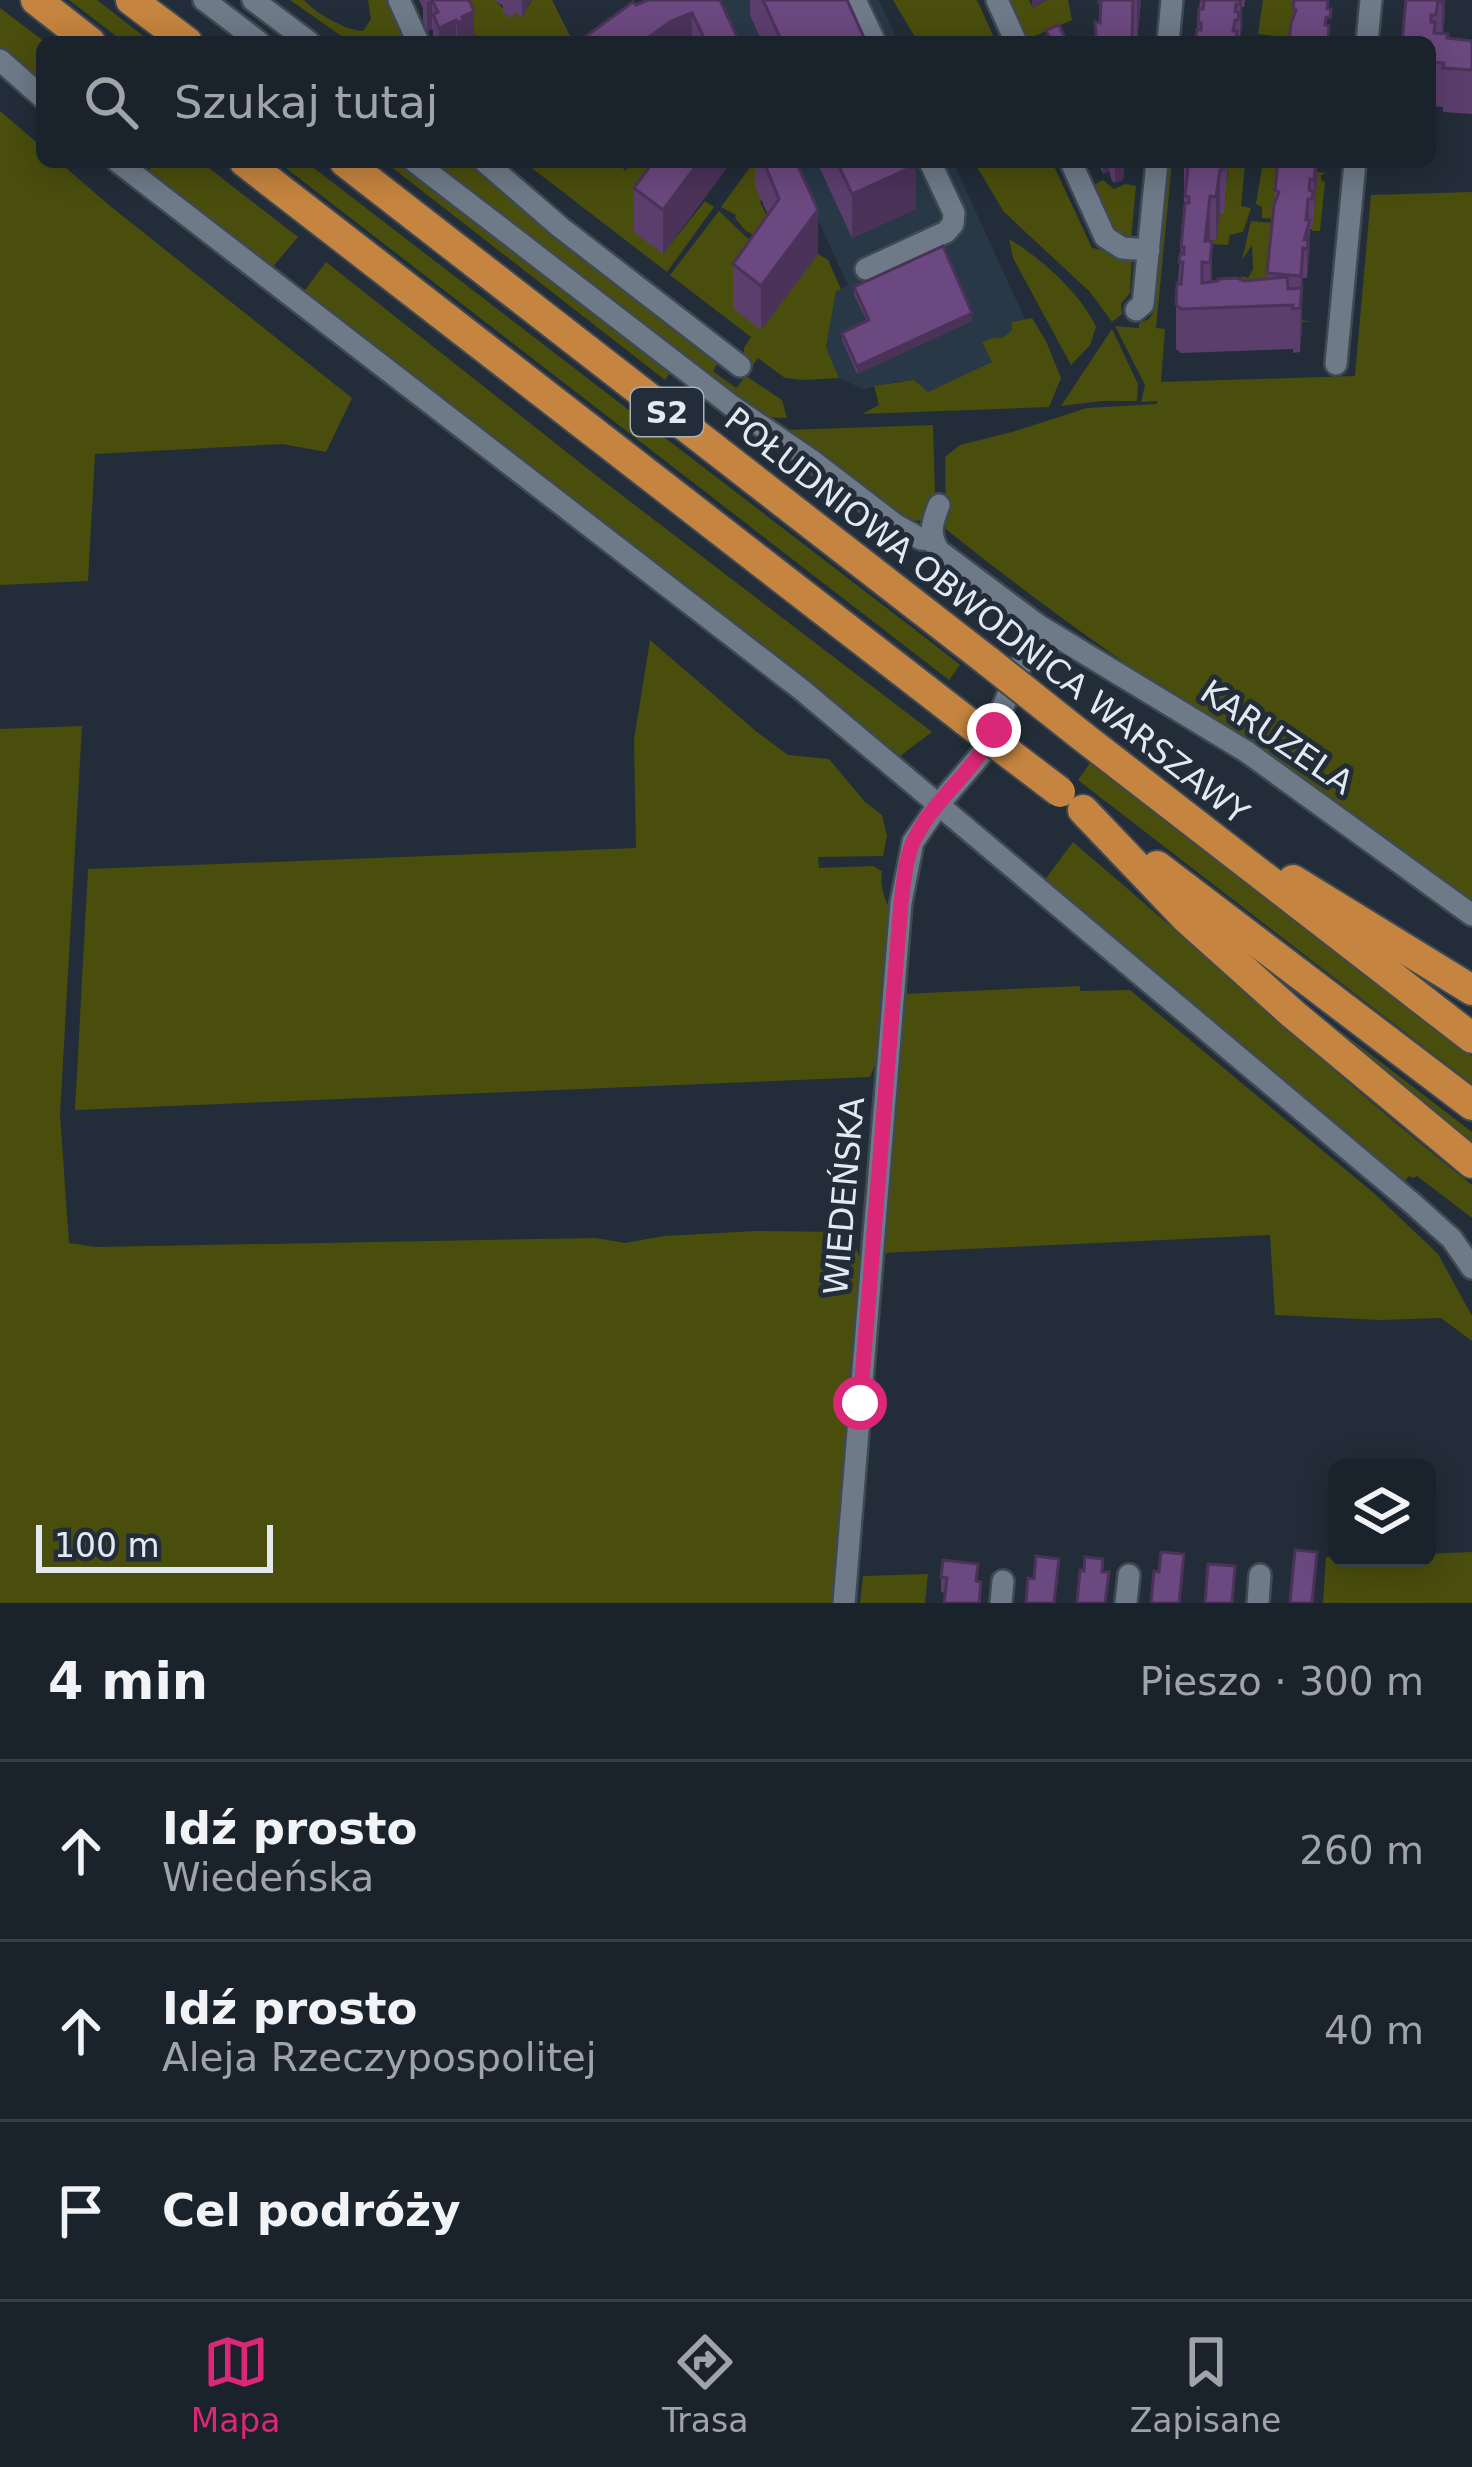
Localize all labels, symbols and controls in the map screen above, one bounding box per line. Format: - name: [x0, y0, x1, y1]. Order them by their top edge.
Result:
- search box: [36, 36, 1436, 168]
- icon: search: [78, 69, 144, 135]
- text: Szukaj tutaj: [174, 76, 438, 129]
- road number: S2: [631, 388, 703, 436]
- street label: POŁUDNIOWA OBWODNICA WARSZAWY: [717, 399, 1257, 833]
- street label: KARUZELA: [1193, 672, 1361, 802]
- route end: [967, 703, 1021, 757]
- street label: WIEDEŃSKA: [815, 1095, 872, 1297]
- route start: [833, 1376, 887, 1430]
- map controls: [1328, 1459, 1436, 1567]
- button: layers: [1328, 1459, 1436, 1567]
- scale bar: [36, 1519, 273, 1572]
- text: 100 m: [54, 1526, 160, 1565]
- text: 4 min: [48, 1652, 208, 1711]
- text: Pieszo · 300 m: [1140, 1659, 1424, 1704]
- text: Idź prosto: [162, 1802, 417, 1855]
- icon: ahead: [48, 1818, 114, 1884]
- text: 260 m: [1299, 1828, 1424, 1873]
- text: Wiedeńska: [162, 1855, 374, 1900]
- text: Idź prosto: [162, 1982, 417, 2035]
- icon: ahead: [48, 1998, 114, 2064]
- text: 40 m: [1324, 2008, 1424, 2053]
- text: Aleja Rzeczypospolitej: [162, 2035, 597, 2080]
- icon: arrive: [48, 2178, 114, 2244]
- text: Cel podróży: [162, 2184, 461, 2237]
- tab: Mapa: [191, 2329, 281, 2440]
- tab: Trasa: [662, 2329, 748, 2440]
- tab: Zapisane: [1130, 2329, 1281, 2440]

